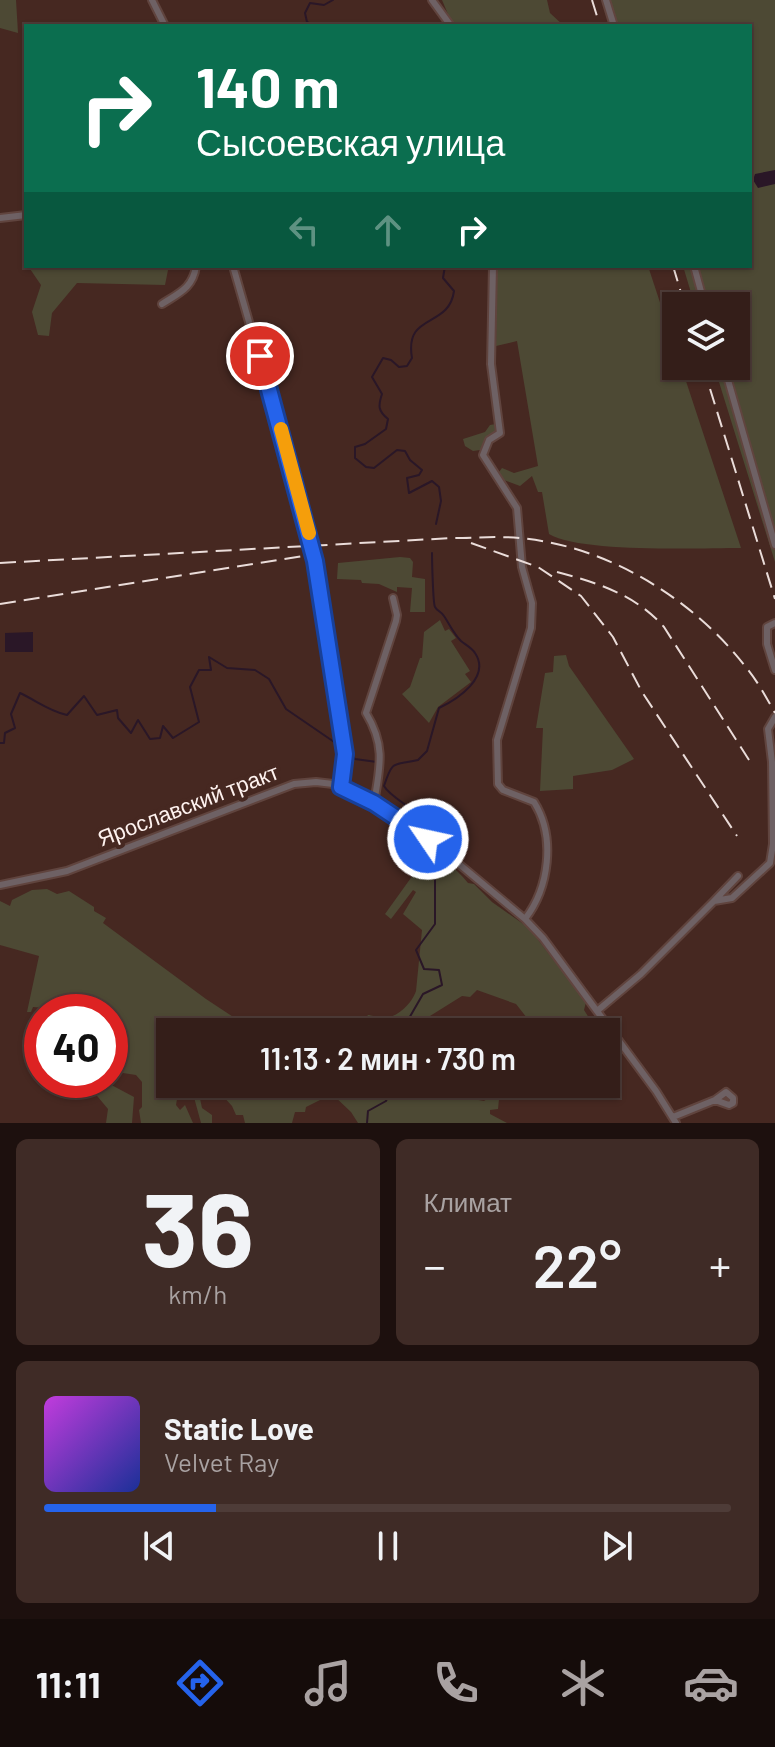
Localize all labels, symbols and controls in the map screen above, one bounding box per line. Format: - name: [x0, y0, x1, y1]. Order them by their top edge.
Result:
- text: 140 m: [196, 52, 340, 119]
- icon: right: [64, 56, 168, 160]
- text: Сысоевская улица: [196, 120, 505, 163]
- icon: left: [282, 208, 326, 252]
- icon: ahead: [366, 208, 410, 252]
- icon: right: [450, 208, 494, 252]
- map controls: [662, 292, 750, 380]
- button: layers: [662, 292, 750, 380]
- pin: [226, 322, 294, 390]
- icon: arrive: [238, 334, 282, 378]
- street label: Ярославский тракт: [93, 758, 282, 852]
- position arrow: [386, 797, 470, 881]
- speed limit sign: 40: [24, 994, 128, 1098]
- text: 11:13 · 2 мин · 730 m: [260, 1040, 516, 1076]
- text: 36: [142, 1163, 254, 1288]
- text: Климат: [424, 1186, 512, 1217]
- text: 22°: [533, 1228, 622, 1300]
- text: −: [424, 1238, 446, 1291]
- text: +: [709, 1238, 731, 1291]
- text: km/h: [168, 1278, 227, 1309]
- text: Static Love: [164, 1410, 314, 1446]
- text: Velvet Ray: [164, 1446, 279, 1477]
- icon: previous: [137, 1524, 181, 1568]
- icon: pause: [366, 1524, 410, 1568]
- icon: next: [595, 1524, 639, 1568]
- icon: directions: [172, 1655, 228, 1711]
- icon: music: [300, 1655, 356, 1711]
- icon: phone: [428, 1655, 484, 1711]
- icon: climate: [555, 1655, 611, 1711]
- icon: car: [683, 1655, 739, 1711]
- text: 11:11: [36, 1662, 100, 1705]

